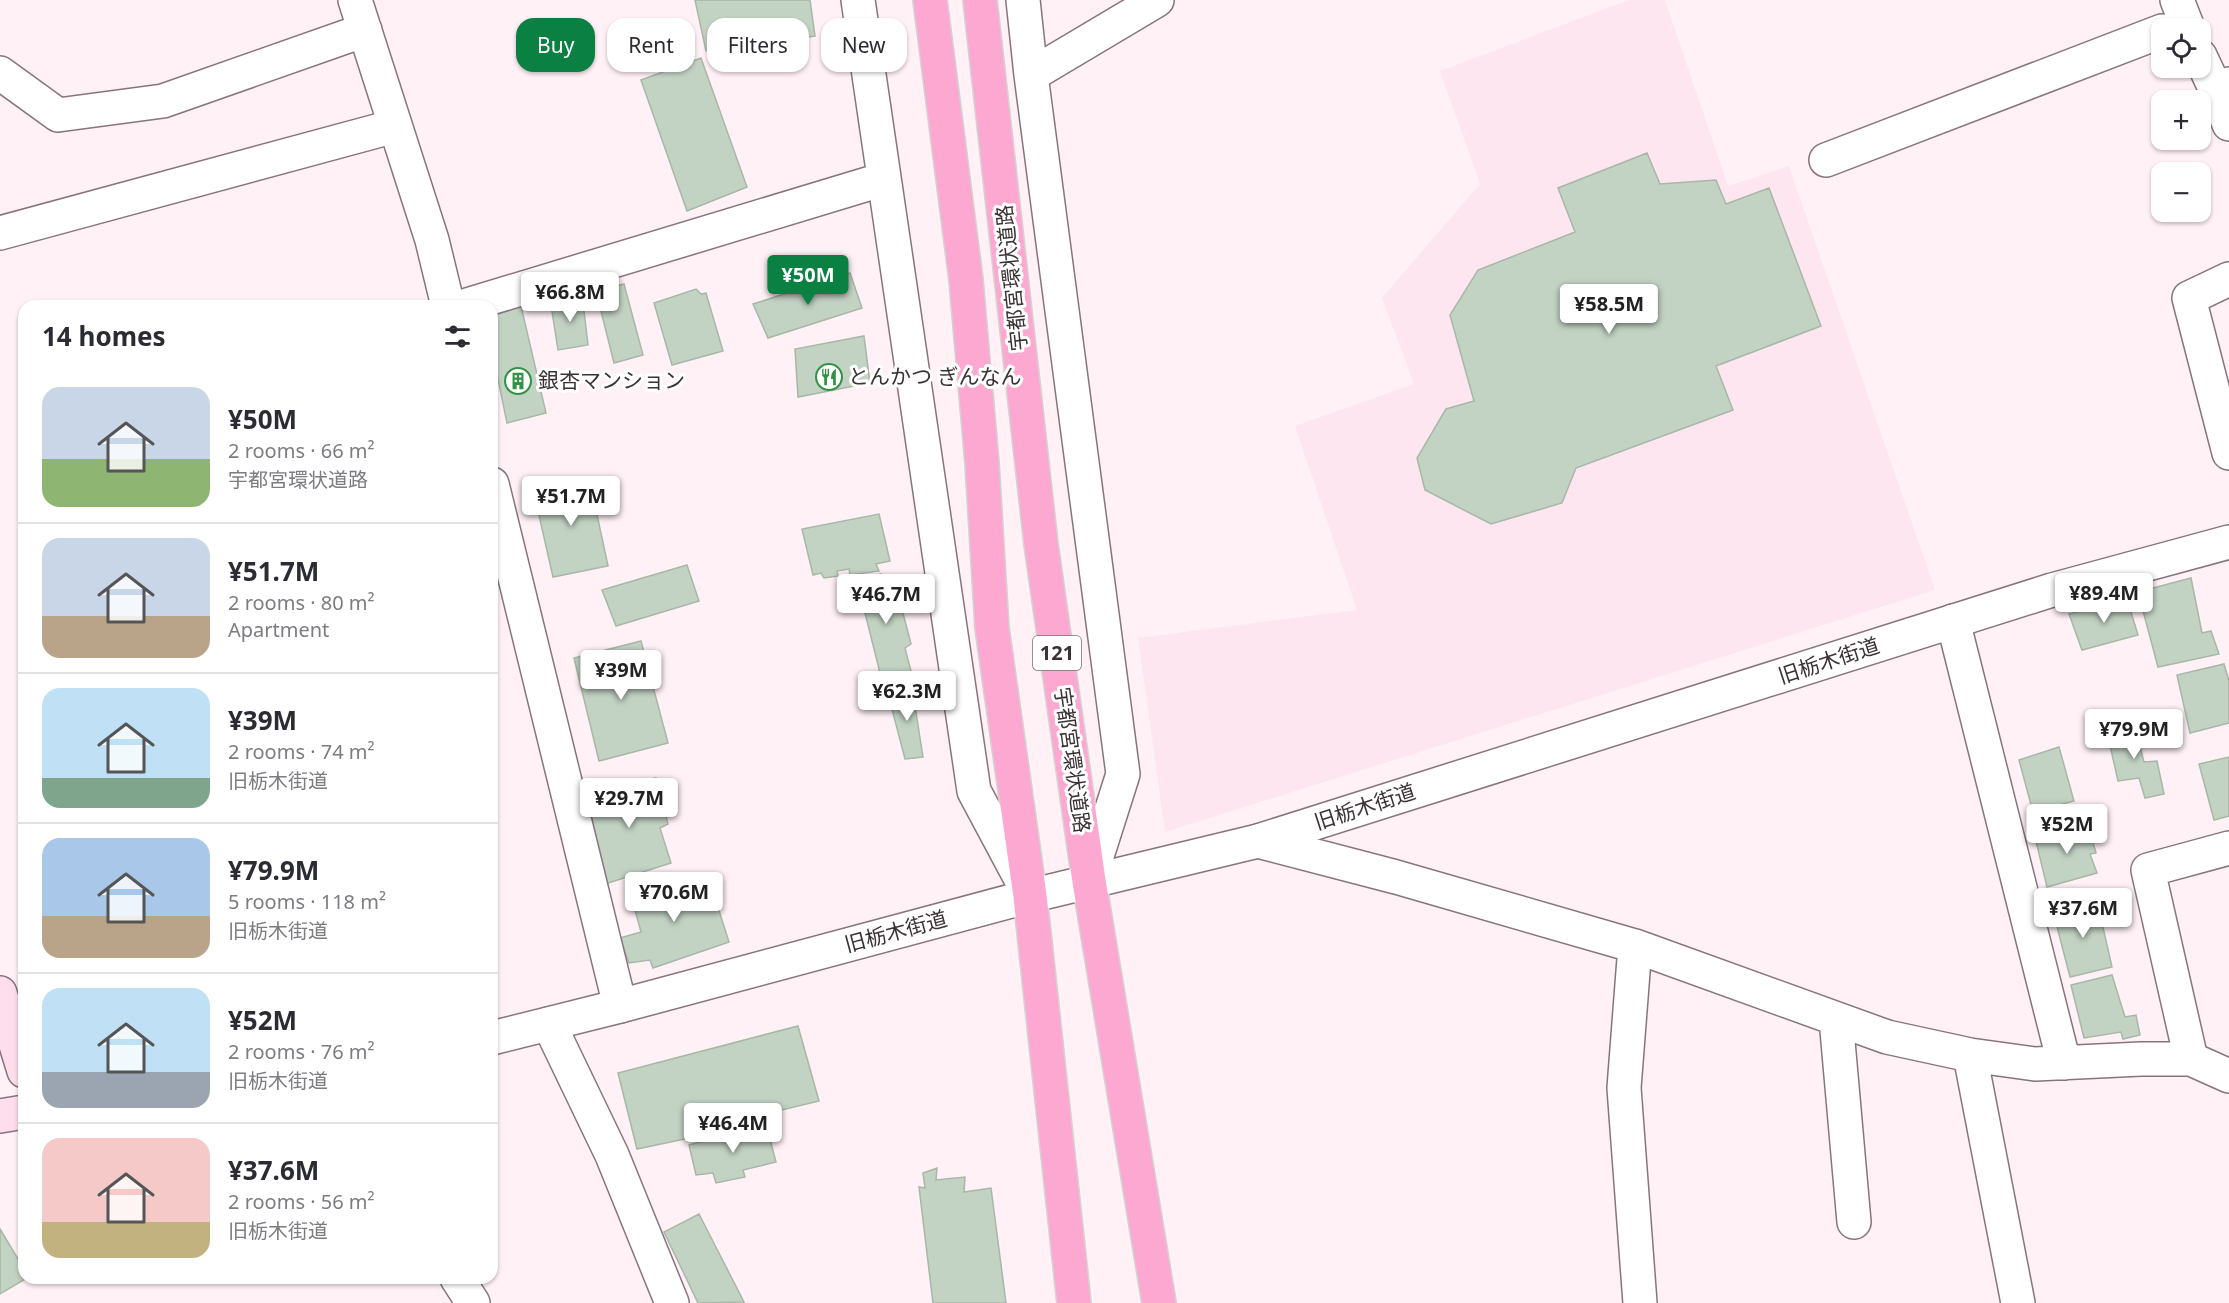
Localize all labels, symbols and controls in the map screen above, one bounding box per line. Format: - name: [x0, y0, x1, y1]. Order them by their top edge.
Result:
- chip: Buy: [516, 18, 595, 72]
- chip: Rent: [607, 18, 695, 72]
- chip: Filters: [707, 18, 809, 72]
- chip: New: [821, 18, 907, 72]
- map controls: [2151, 18, 2211, 222]
- button: locate: [2151, 18, 2211, 78]
- button: +: [2151, 90, 2211, 150]
- button: −: [2151, 162, 2211, 222]
- street label: 宇都宮環状道路: [989, 204, 1033, 353]
- pin: ¥50M: [772, 255, 844, 306]
- text: ¥50M: [781, 261, 835, 288]
- pin: ¥66.8M: [521, 272, 619, 323]
- text: ¥66.8M: [535, 278, 605, 305]
- pin: ¥58.5M: [1560, 284, 1658, 335]
- text: ¥58.5M: [1574, 290, 1644, 317]
- text: 14 homes: [42, 318, 166, 354]
- icon: filters: [441, 320, 474, 353]
- restaurant icon: とんかつ ぎんなん: [814, 362, 844, 392]
- place label: とんかつ ぎんなん: [848, 362, 1021, 390]
- building icon: 銀杏マンション: [503, 366, 533, 396]
- place label: 銀杏マンション: [538, 366, 685, 394]
- text: ¥50M: [228, 401, 297, 437]
- icon: home: [90, 411, 162, 483]
- text: 2 rooms · 66 m²: [228, 437, 375, 464]
- text: 宇都宮環状道路: [228, 466, 368, 493]
- pin: ¥51.7M: [522, 476, 620, 527]
- text: ¥51.7M: [536, 482, 606, 509]
- text: ¥51.7M: [228, 553, 319, 589]
- icon: home: [90, 562, 162, 634]
- pin: ¥89.4M: [2055, 573, 2153, 624]
- pin: ¥46.7M: [837, 574, 935, 625]
- text: ¥89.4M: [2069, 579, 2139, 606]
- text: ¥46.7M: [851, 580, 921, 607]
- text: 2 rooms · 80 m²: [228, 589, 375, 616]
- text: Apartment: [228, 616, 329, 643]
- street label: 旧栃木街道: [1774, 631, 1883, 690]
- road number: 121: [1033, 636, 1081, 670]
- pin: ¥39M: [585, 650, 657, 701]
- text: ¥39M: [594, 656, 648, 683]
- pin: ¥62.3M: [858, 671, 956, 722]
- text: ¥62.3M: [872, 677, 942, 704]
- street label: 宇都宮環状道路: [1049, 685, 1097, 835]
- text: ¥39M: [228, 702, 297, 738]
- pin: ¥79.9M: [2085, 709, 2183, 760]
- icon: home: [90, 712, 162, 784]
- text: ¥79.9M: [2099, 715, 2169, 742]
- text: 2 rooms · 74 m²: [228, 738, 375, 765]
- text: 旧栃木街道: [228, 767, 328, 794]
- street label: 旧栃木街道: [1310, 777, 1419, 836]
- pin: ¥29.7M: [580, 778, 678, 829]
- text: ¥29.7M: [594, 784, 664, 811]
- pin: ¥52M: [2031, 804, 2103, 855]
- text: ¥52M: [2040, 810, 2094, 837]
- text: ¥79.9M: [228, 852, 319, 888]
- icon: home: [90, 862, 162, 934]
- pin: ¥70.6M: [625, 872, 723, 923]
- text: ¥70.6M: [639, 878, 709, 905]
- text: 5 rooms · 118 m²: [228, 888, 386, 915]
- pin: ¥37.6M: [2034, 888, 2132, 939]
- text: ¥37.6M: [2048, 894, 2118, 921]
- street label: 旧栃木街道: [841, 904, 950, 958]
- text: 旧栃木街道: [228, 917, 328, 944]
- text: ¥52M: [228, 1002, 297, 1038]
- icon: home: [90, 1012, 162, 1084]
- text: 2 rooms · 76 m²: [228, 1038, 375, 1065]
- text: 旧栃木街道: [228, 1067, 328, 1094]
- pin: ¥46.4M: [684, 1103, 782, 1154]
- text: ¥46.4M: [698, 1109, 768, 1136]
- text: ¥37.6M: [228, 1152, 319, 1188]
- icon: home: [90, 1162, 162, 1234]
- text: 2 rooms · 56 m²: [228, 1188, 375, 1215]
- text: 旧栃木街道: [228, 1217, 328, 1244]

